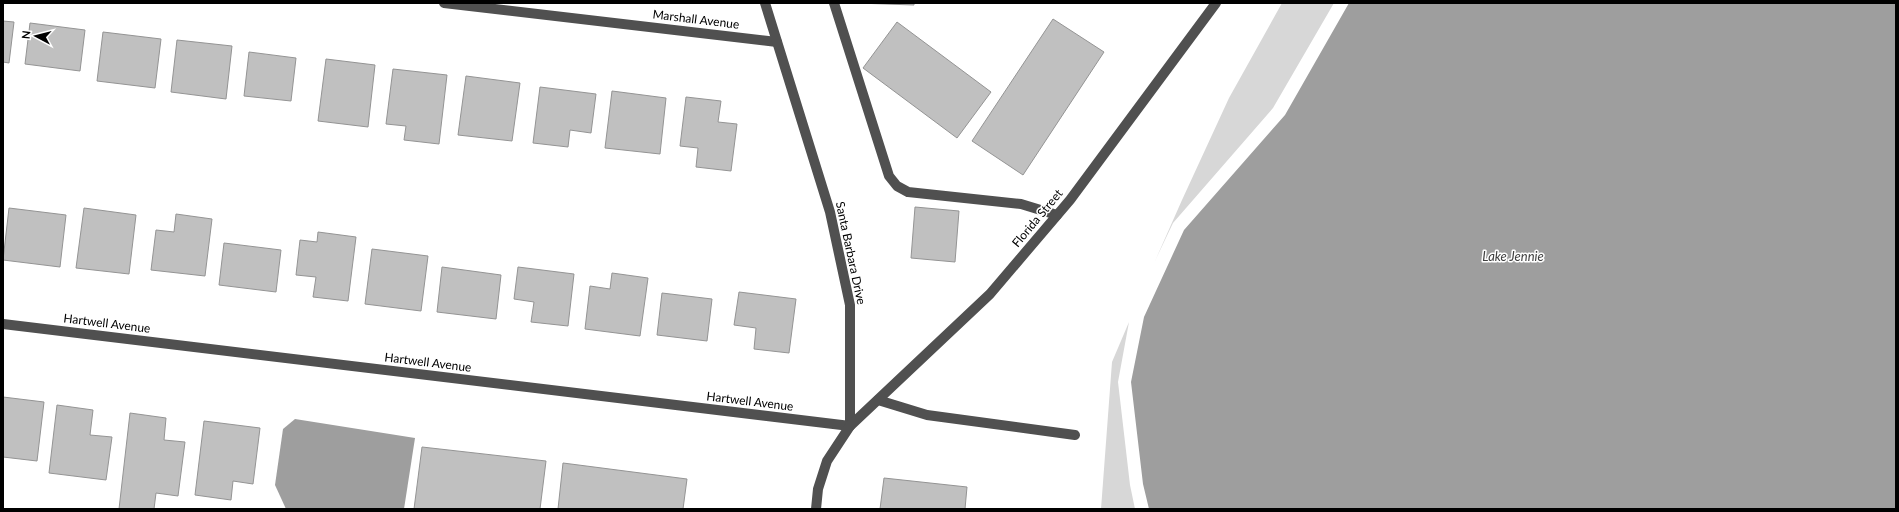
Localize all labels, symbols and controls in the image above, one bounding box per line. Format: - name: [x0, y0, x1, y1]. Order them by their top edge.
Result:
- street label: Marshall Avenue: [652, 6, 740, 32]
- north arrow: [16, 16, 56, 56]
- text: N: [19, 30, 33, 40]
- street label: Florida Street: [1008, 185, 1066, 250]
- street label: Santa Barbara Drive: [833, 200, 869, 306]
- water label: Lake Jennie: [1482, 248, 1544, 264]
- street label: Hartwell Avenue: [63, 310, 151, 336]
- street label: Hartwell Avenue: [384, 349, 472, 375]
- street label: Hartwell Avenue: [706, 388, 794, 414]

